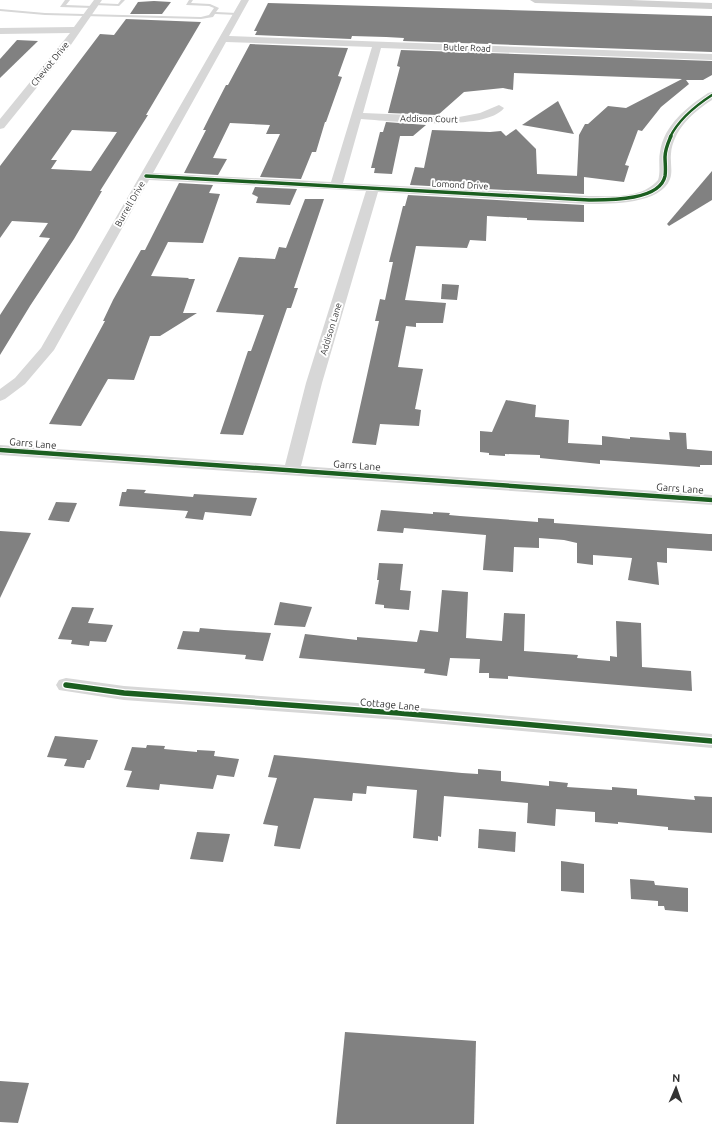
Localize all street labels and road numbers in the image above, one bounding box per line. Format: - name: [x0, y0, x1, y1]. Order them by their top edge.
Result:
- street label: Cheviot Drive: [29, 40, 71, 88]
- street label: Butler Road: [443, 42, 491, 54]
- street label: Addison Court: [400, 113, 458, 125]
- street label: Lomond Drive: [431, 179, 489, 191]
- street label: Burrell Drive: [113, 180, 147, 228]
- street label: Addison Lane: [318, 302, 344, 356]
- street label: Garrs Lane: [9, 436, 57, 451]
- street label: Garrs Lane: [333, 458, 381, 473]
- street label: Garrs Lane: [656, 481, 704, 496]
- street label: Cottage Lane: [360, 696, 420, 713]

